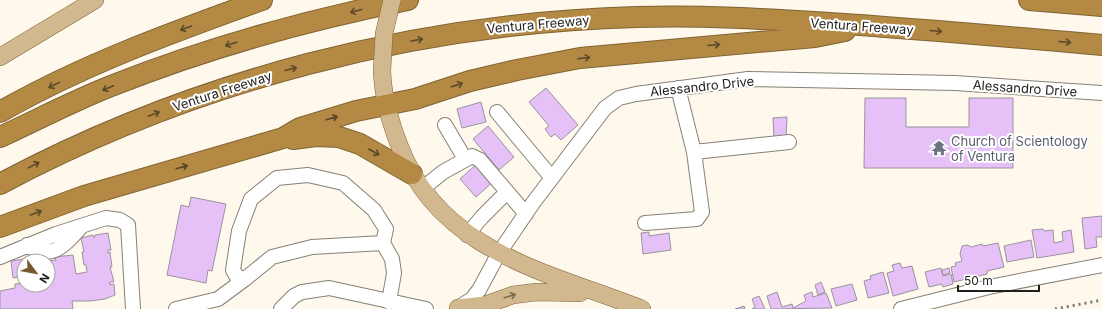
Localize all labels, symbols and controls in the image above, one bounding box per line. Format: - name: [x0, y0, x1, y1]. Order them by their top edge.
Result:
- one-way arrow: [350, 8, 363, 15]
- street label: Ventura Freeway: [486, 12, 590, 36]
- street label: Ventura Freeway: [810, 14, 914, 38]
- one-way arrow: [180, 24, 192, 32]
- one-way arrow: [929, 28, 942, 35]
- one-way arrow: [410, 36, 423, 44]
- one-way arrow: [1058, 38, 1071, 45]
- one-way arrow: [224, 41, 237, 48]
- one-way arrow: [707, 42, 720, 49]
- one-way arrow: [577, 54, 590, 61]
- one-way arrow: [284, 65, 297, 73]
- street label: Ventura Freeway: [170, 67, 274, 115]
- street label: Alessandro Drive: [649, 73, 755, 99]
- street label: Alessandro Drive: [972, 76, 1078, 100]
- one-way arrow: [451, 81, 463, 89]
- one-way arrow: [48, 82, 60, 89]
- one-way arrow: [103, 84, 115, 92]
- one-way arrow: [147, 109, 159, 117]
- one-way arrow: [325, 114, 338, 121]
- place label: Church of Scientology of Ventura: [951, 133, 1088, 164]
- temple icon: Church of Scientology of Ventura: [930, 139, 948, 157]
- one-way arrow: [368, 149, 380, 157]
- one-way arrow: [28, 161, 40, 169]
- one-way arrow: [176, 163, 189, 170]
- one-way arrow: [30, 209, 43, 216]
- north arrow: [16, 253, 56, 293]
- scale bar: [958, 267, 1039, 293]
- text: N: [36, 271, 53, 286]
- text: 50 m: [964, 273, 993, 288]
- one-way arrow: [503, 292, 516, 299]

